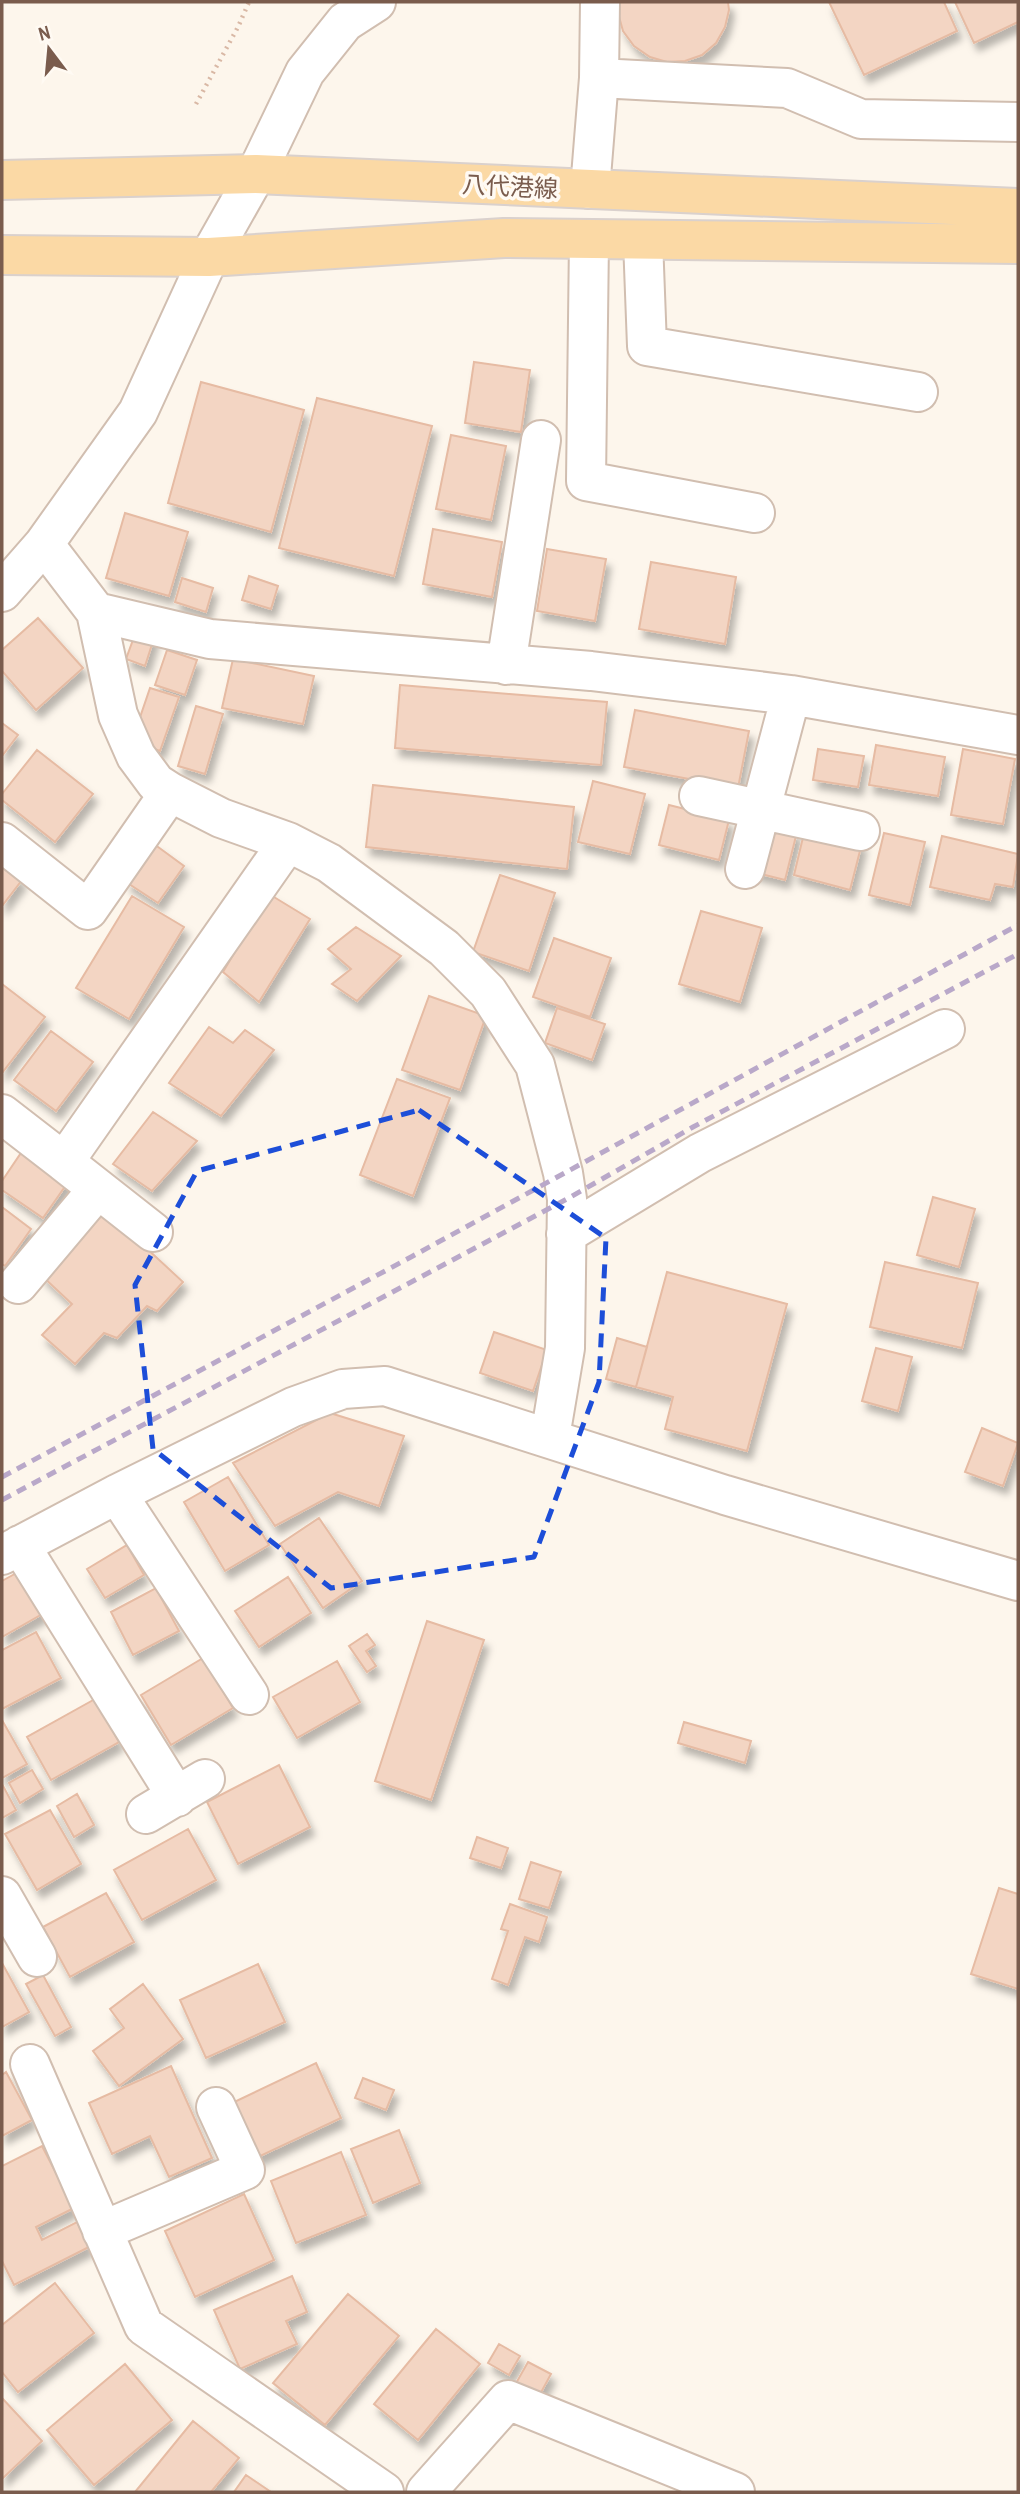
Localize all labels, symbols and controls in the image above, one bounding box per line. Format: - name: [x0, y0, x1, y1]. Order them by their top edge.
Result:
- north arrow: [14, 14, 84, 84]
- text: N: [35, 19, 53, 47]
- street label: 八代港線: [461, 168, 559, 204]

